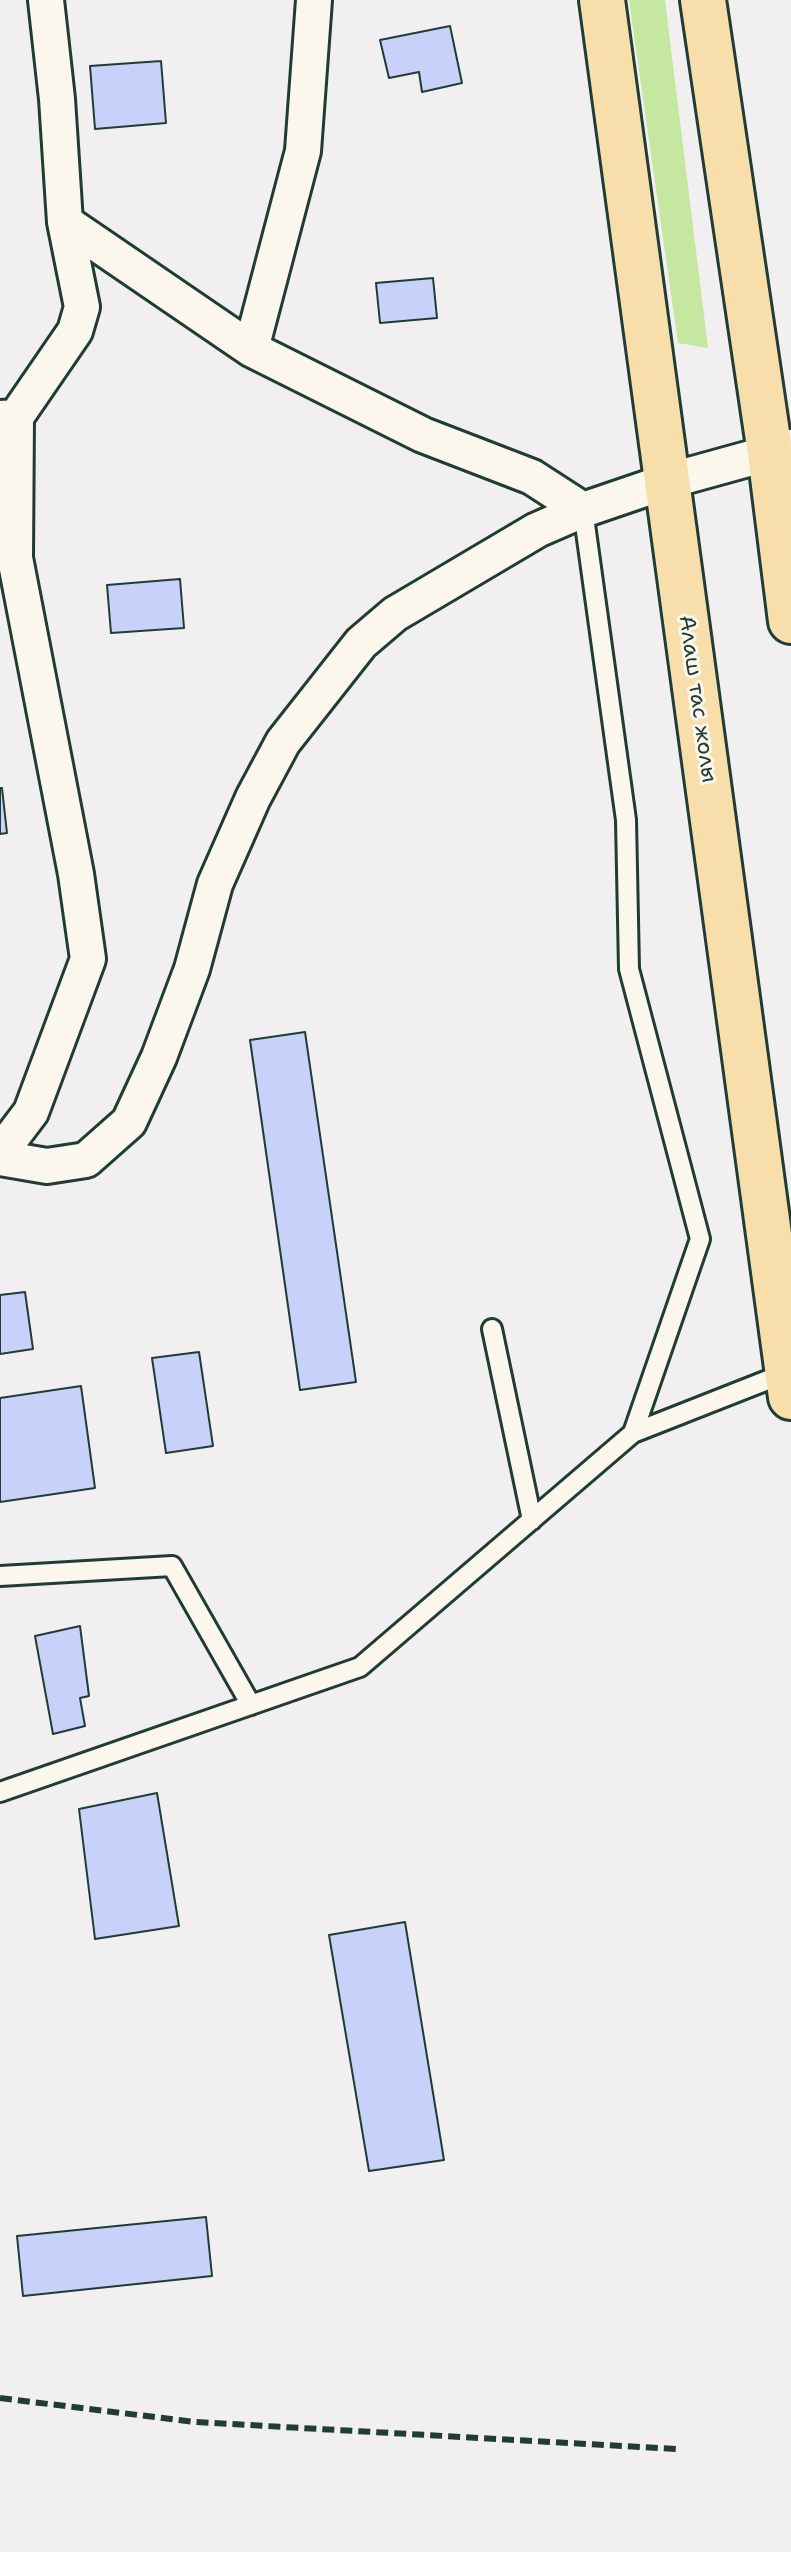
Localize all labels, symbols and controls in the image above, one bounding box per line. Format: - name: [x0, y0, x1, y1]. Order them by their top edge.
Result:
- street label: Алаш тас жолы: [672, 614, 722, 784]

